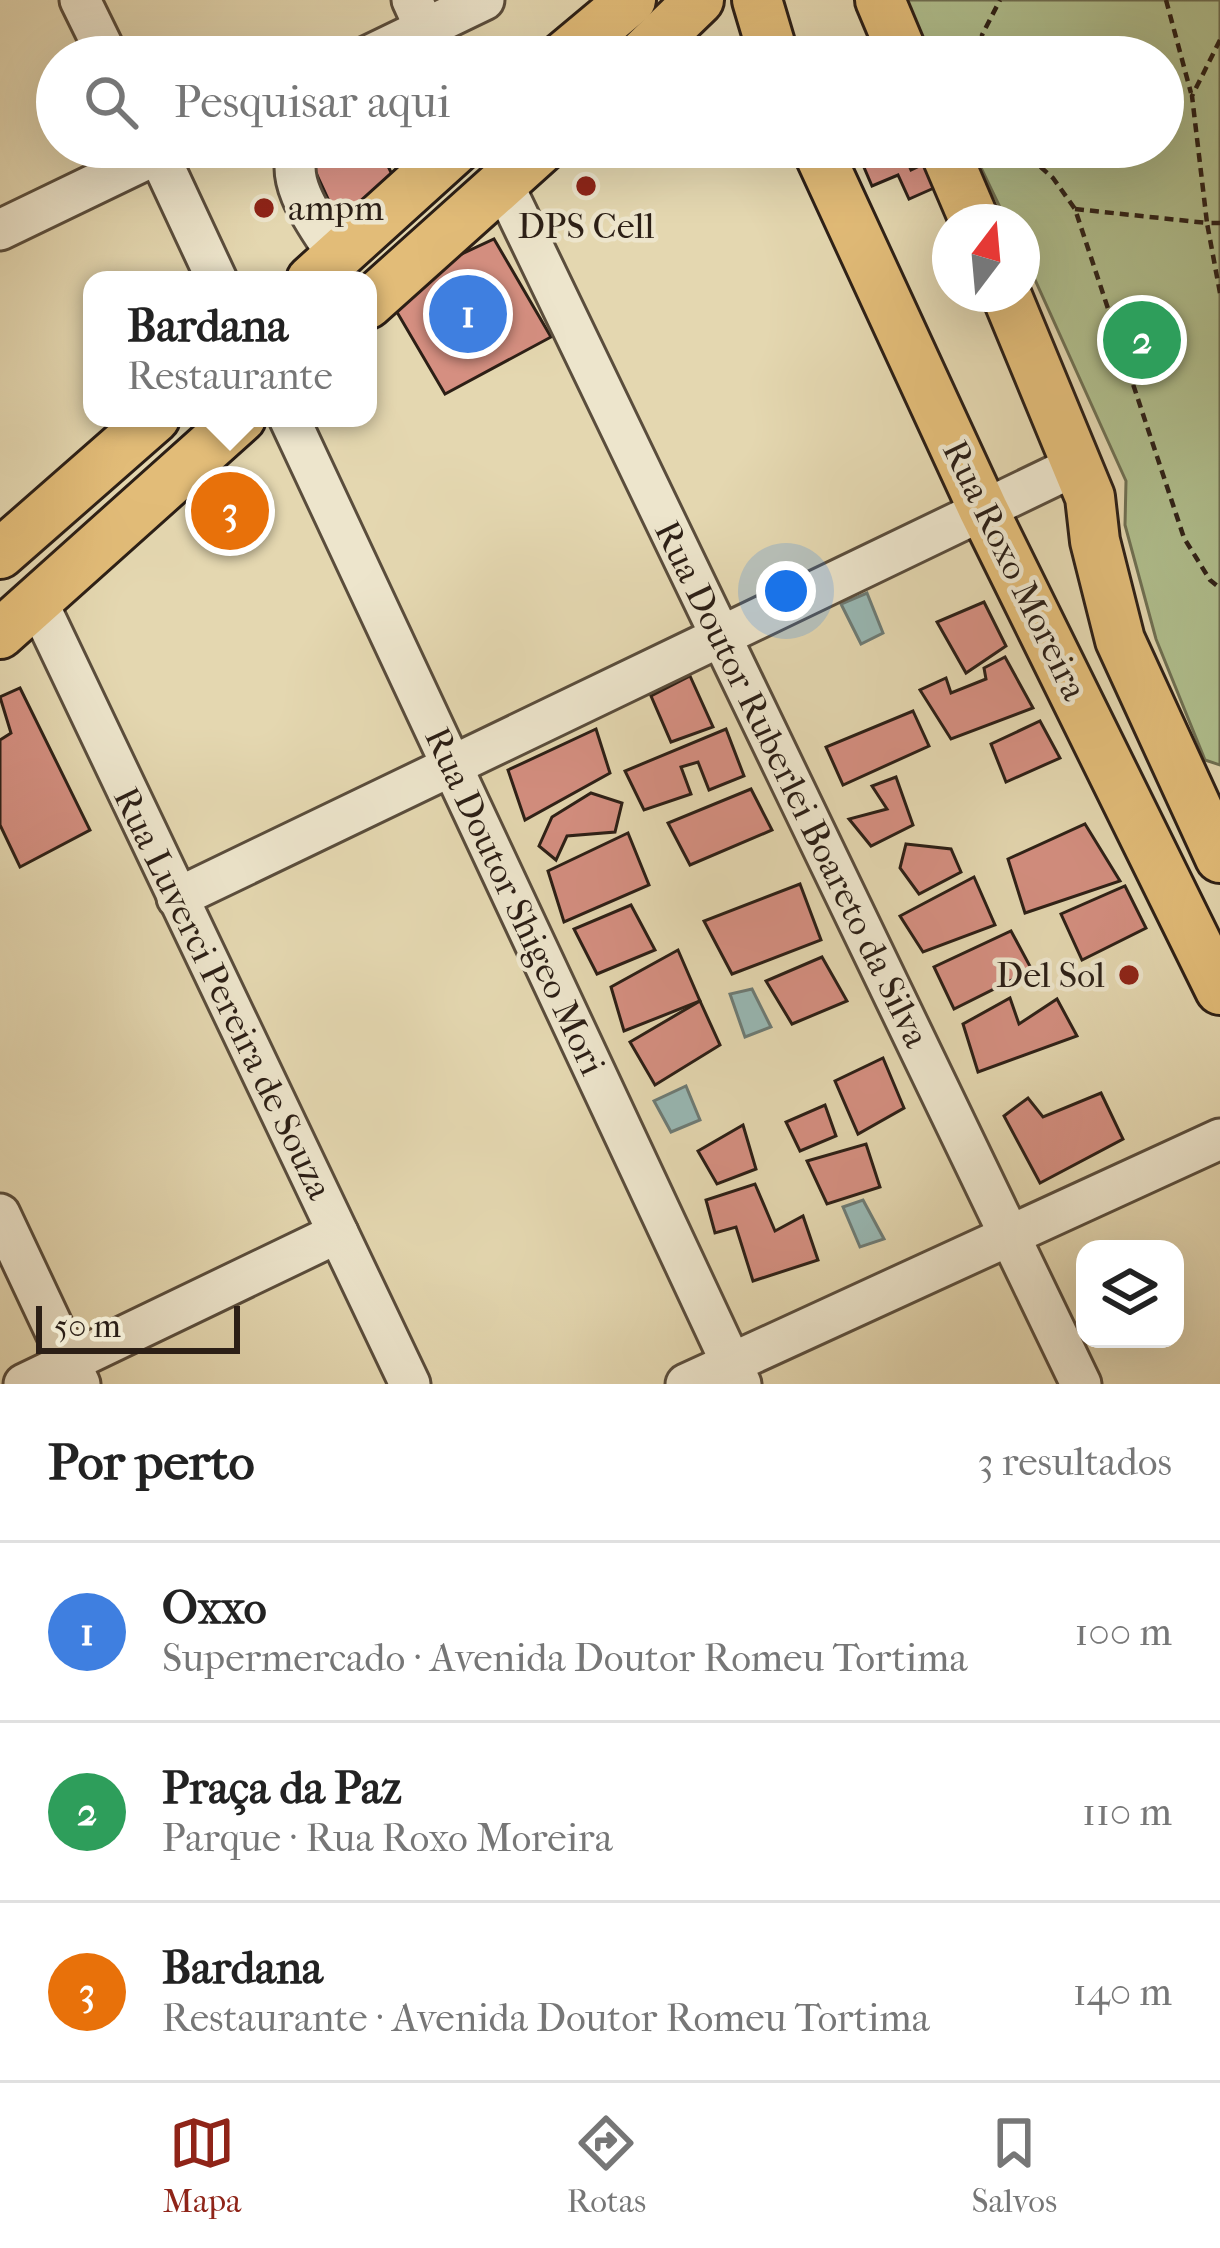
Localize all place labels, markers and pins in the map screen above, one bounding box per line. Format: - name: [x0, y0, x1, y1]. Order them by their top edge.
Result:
- marker: DPS Cell: [573, 173, 599, 199]
- place label: ampm: [288, 187, 384, 229]
- marker: ampm: [251, 195, 277, 221]
- place label: DPS Cell: [518, 205, 654, 247]
- pin: 1: [429, 269, 507, 359]
- pin: 2: [1103, 295, 1181, 385]
- pin: 3: [191, 466, 269, 556]
- place label: Del Sol: [996, 954, 1105, 996]
- marker: Del Sol: [1116, 962, 1142, 988]

